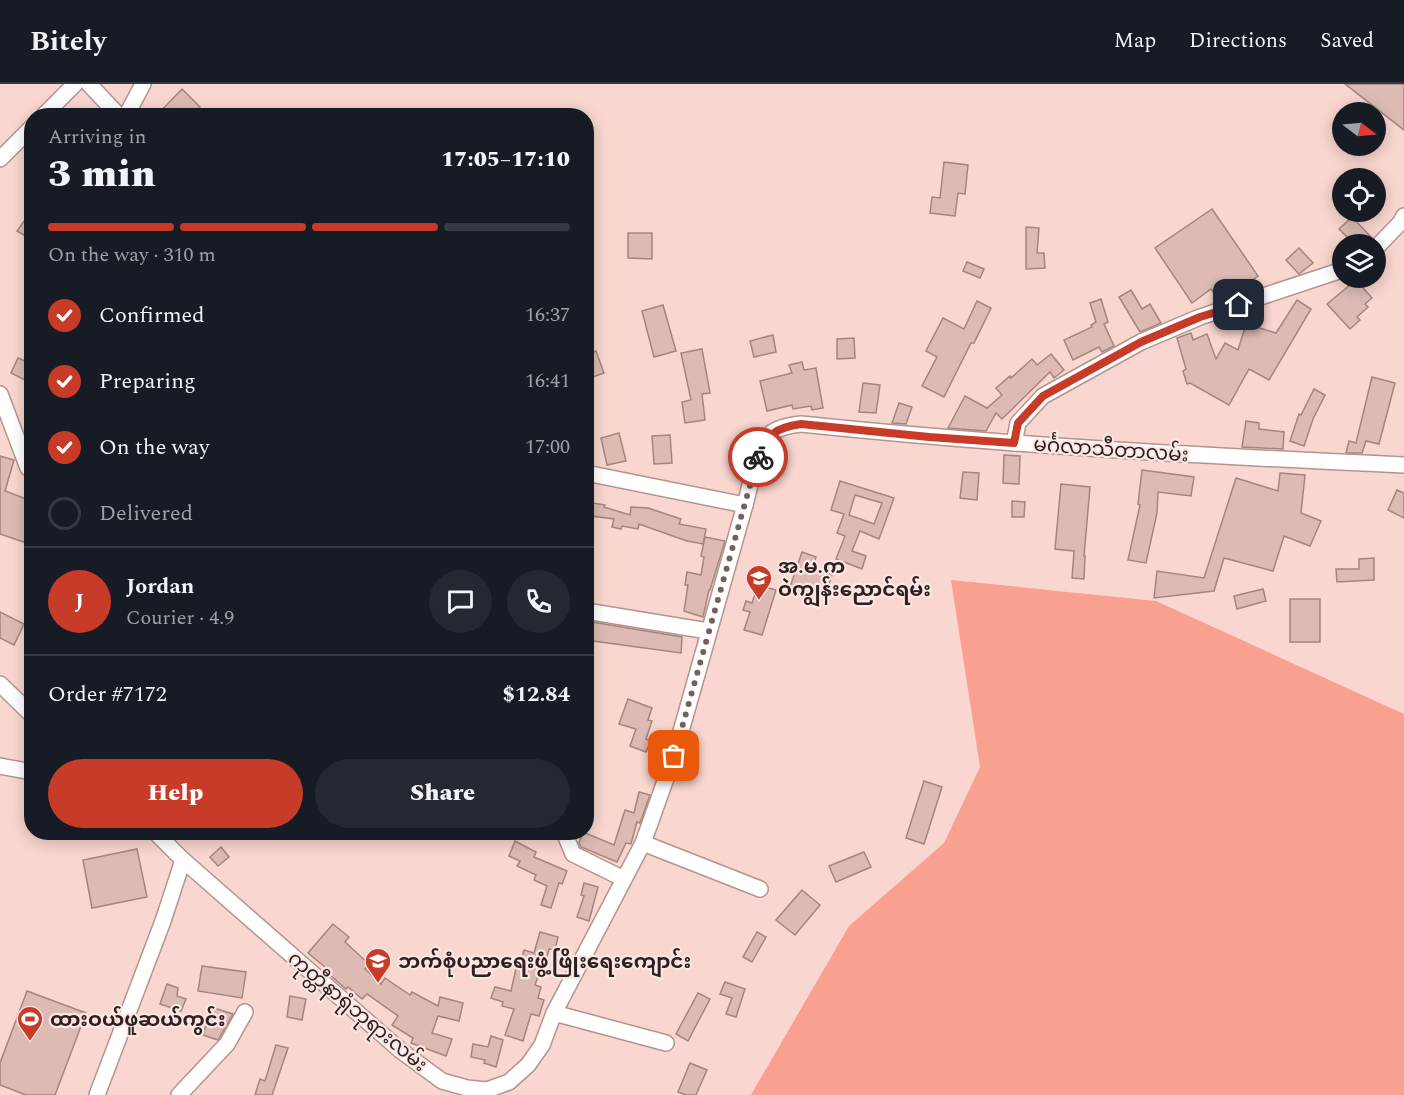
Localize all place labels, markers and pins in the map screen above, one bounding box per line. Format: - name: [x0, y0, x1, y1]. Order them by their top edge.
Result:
- pin: [1213, 279, 1264, 330]
- place label: အ.မ.က ဝဲကျွန်းညောင်ရမ်း: [778, 552, 931, 607]
- school or university icon: အ.မ.က ဝဲကျွန်းညောင်ရမ်း: [744, 563, 774, 601]
- pin: [648, 730, 699, 781]
- school or university icon: ဘက်စုံပညာရေးဖွံ့ဖြိုးရေးကျောင်း: [363, 946, 393, 984]
- place label: ဘက်စုံပညာရေးဖွံ့ဖြိုးရေးကျောင်း: [398, 947, 691, 978]
- sports icon: ထားဝယ်ဖူဆယ်ကွင်း: [15, 1004, 45, 1042]
- place label: ထားဝယ်ဖူဆယ်ကွင်း: [50, 1005, 226, 1035]

